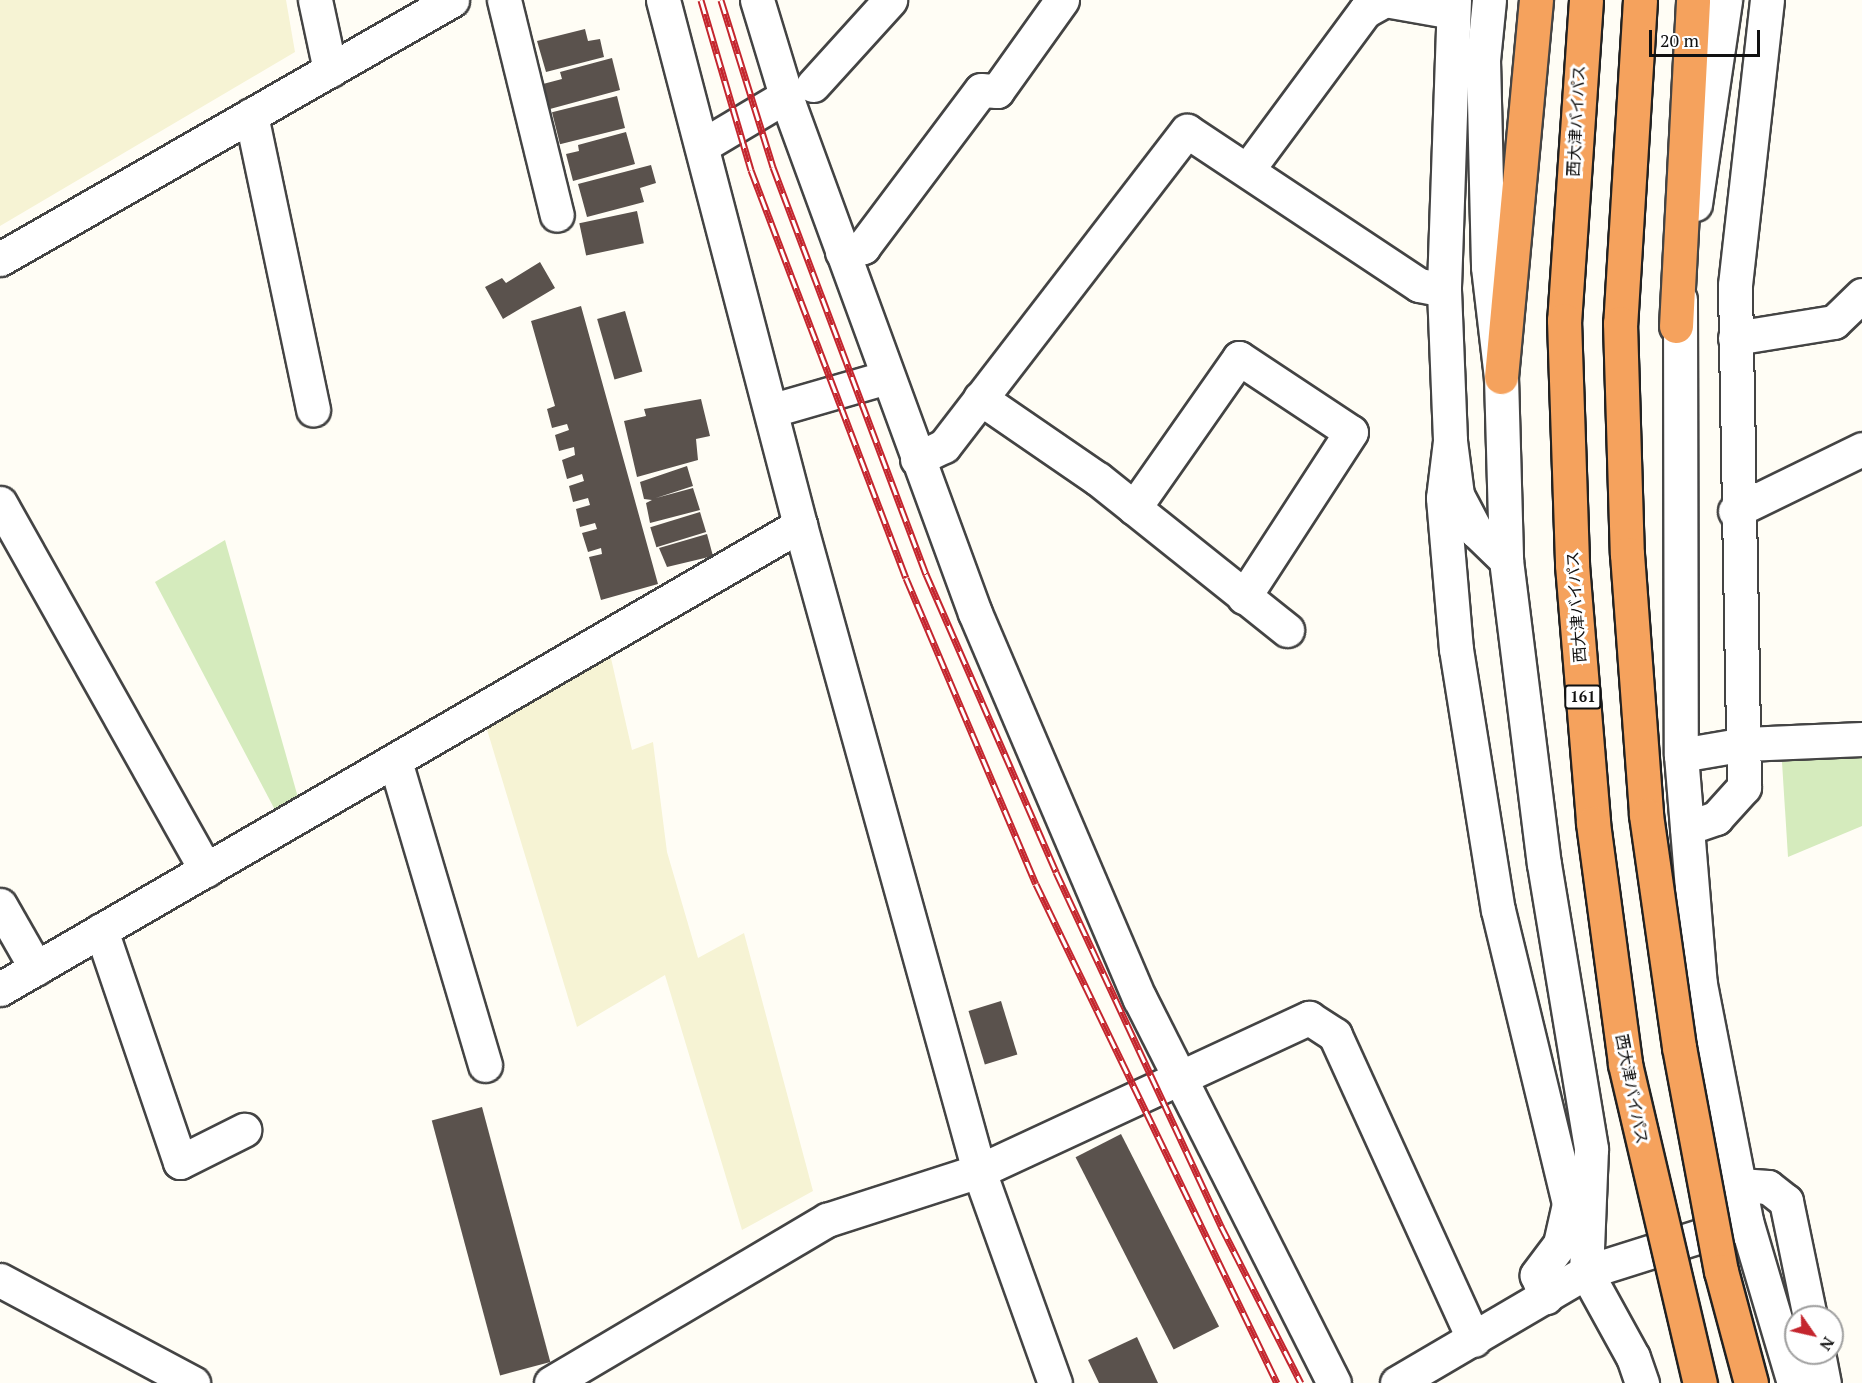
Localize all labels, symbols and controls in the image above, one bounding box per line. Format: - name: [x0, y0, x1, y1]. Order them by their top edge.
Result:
- scale bar: [1652, 18, 1763, 56]
- text: 20 m: [1660, 28, 1699, 52]
- street label: 西大津バイパス: [1563, 65, 1589, 177]
- street label: 西大津バイパス: [1563, 550, 1589, 664]
- road number: 161: [1564, 685, 1602, 709]
- street label: 西大津バイパス: [1612, 1032, 1652, 1146]
- north arrow: [1784, 1305, 1844, 1365]
- text: N: [1815, 1333, 1840, 1355]

